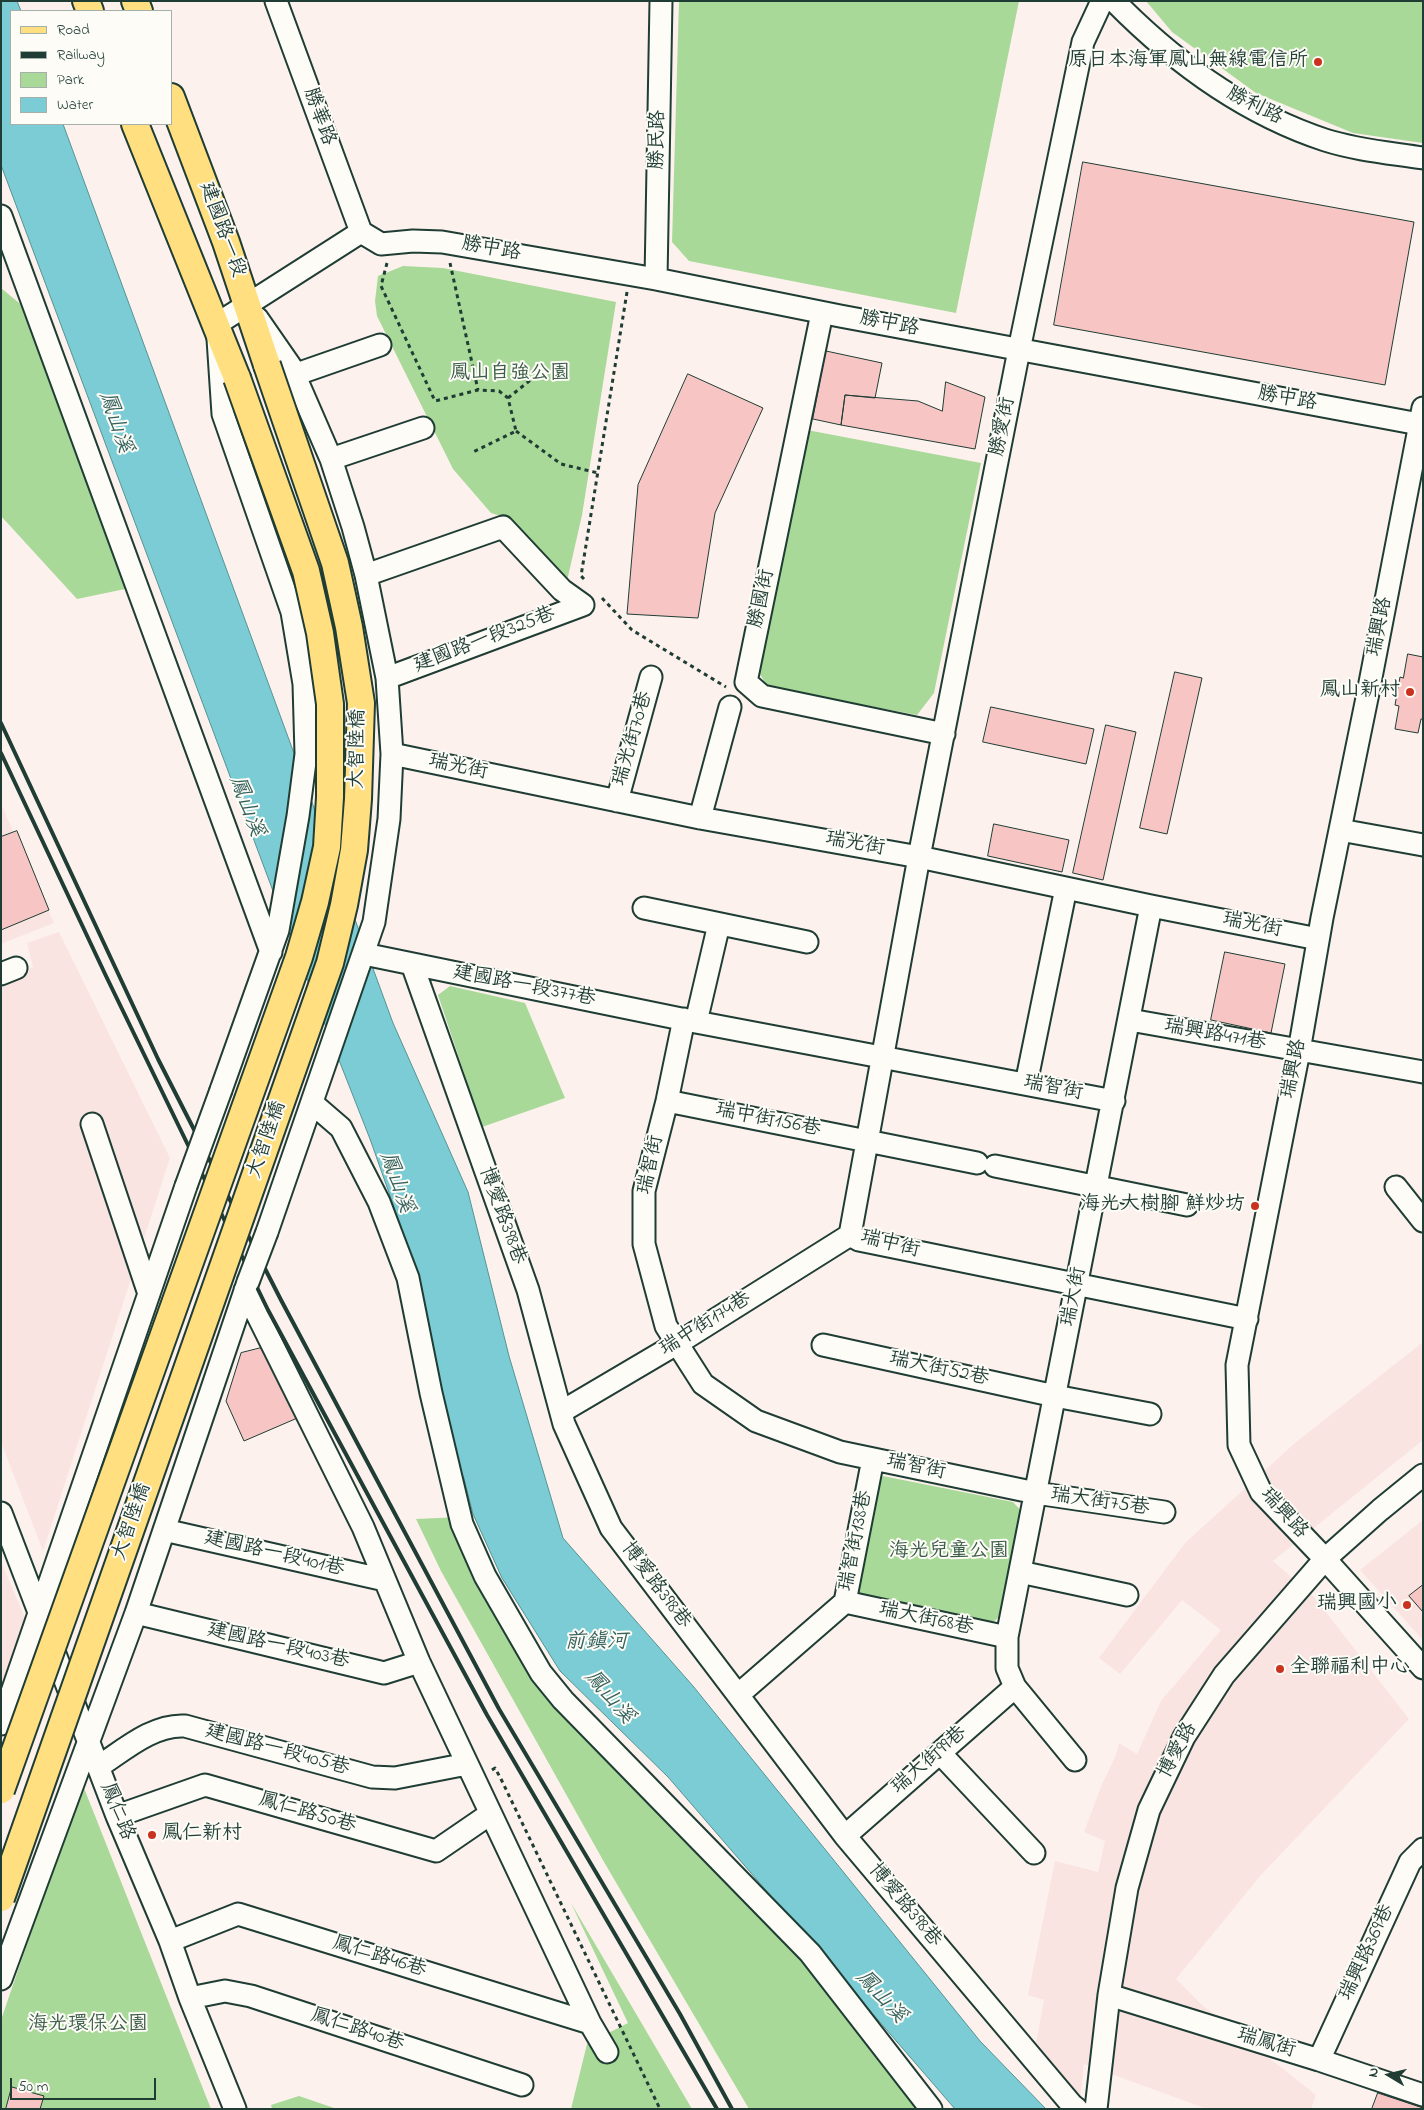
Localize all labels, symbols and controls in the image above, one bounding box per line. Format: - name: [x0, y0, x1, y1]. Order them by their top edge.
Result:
- legend: [10, 10, 172, 125]
- text: Road: [57, 19, 90, 41]
- text: Railway: [57, 44, 105, 66]
- place label: 原日本海軍鳳山無線電信所: [1068, 50, 1308, 74]
- marker: 原日本海軍鳳山無線電信所: [1312, 56, 1324, 68]
- text: Park: [57, 69, 84, 91]
- street label: 勝利路: [1222, 83, 1286, 131]
- street label: 勝華路: [296, 85, 340, 149]
- text: Water: [57, 94, 93, 116]
- street label: 勝民路: [646, 110, 672, 170]
- street label: 建國路一段: [193, 179, 249, 281]
- street label: 勝中路: [459, 233, 523, 267]
- street label: 勝中路: [857, 307, 921, 343]
- park label: 鳳山自強公園: [450, 363, 570, 387]
- street label: 勝中路: [1255, 383, 1319, 417]
- water label: 鳳山溪: [92, 389, 136, 457]
- street label: 勝愛街: [986, 395, 1022, 459]
- street label: 勝國街: [745, 567, 781, 631]
- street label: 瑞興路: [1363, 595, 1399, 659]
- street label: 建國路一段325巷: [411, 603, 559, 679]
- place label: 鳳山新村: [1320, 680, 1400, 704]
- marker: 鳳山新村: [1404, 686, 1416, 698]
- street label: 瑞光街70巷: [609, 689, 659, 789]
- street label: 大智陸橋: [346, 709, 372, 789]
- street label: 瑞光街: [426, 750, 490, 786]
- water label: 鳳山溪: [222, 773, 268, 841]
- street label: 瑞光街: [823, 828, 887, 862]
- street label: 瑞光街: [1220, 908, 1284, 944]
- street label: 建國路一段377巷: [451, 961, 597, 1013]
- street label: 瑞興路471巷: [1162, 1015, 1268, 1057]
- street label: 瑞興路: [1277, 1037, 1313, 1101]
- street label: 瑞智街: [1021, 1071, 1085, 1107]
- street label: 大智陸橋: [244, 1098, 292, 1182]
- street label: 瑞中街156巷: [713, 1099, 823, 1143]
- street label: 瑞智街: [634, 1133, 670, 1197]
- water label: 鳳山溪: [372, 1149, 418, 1217]
- street label: 博愛路398巷: [472, 1164, 530, 1268]
- place label: 海光大樹腳 鮮炒坊: [1080, 1194, 1245, 1218]
- marker: 海光大樹腳 鮮炒坊: [1249, 1200, 1261, 1212]
- street label: 瑞中街: [858, 1226, 922, 1264]
- street label: 瑞大街: [1057, 1265, 1093, 1329]
- street label: 瑞中街174巷: [656, 1288, 756, 1362]
- street label: 瑞大街52巷: [887, 1348, 991, 1392]
- street label: 瑞智街: [884, 1450, 948, 1486]
- street label: 大智陸橋: [109, 1480, 157, 1564]
- street label: 瑞大街75巷: [1049, 1484, 1151, 1522]
- street label: 瑞興路: [1254, 1484, 1312, 1544]
- street label: 瑞智街138巷: [835, 1489, 879, 1593]
- street label: 建國路一段401巷: [202, 1527, 346, 1583]
- street label: 博愛路398巷: [615, 1538, 695, 1634]
- park label: 海光兒童公園: [889, 1541, 1009, 1565]
- place label: 瑞興國小: [1317, 1593, 1397, 1617]
- street label: 瑞大街68巷: [876, 1598, 976, 1642]
- marker: 瑞興國小: [1401, 1599, 1413, 1611]
- street label: 建國路一段403巷: [205, 1619, 351, 1675]
- water label: 前鎮河: [565, 1631, 627, 1657]
- place label: 全聯福利中心: [1290, 1657, 1410, 1681]
- marker: 全聯福利中心: [1274, 1663, 1286, 1675]
- water label: 鳳山溪: [578, 1666, 638, 1730]
- street label: 博愛路: [1154, 1719, 1204, 1783]
- street label: 建國路一段405巷: [202, 1720, 352, 1782]
- street label: 瑞大街99巷: [887, 1722, 973, 1800]
- street label: 鳳仁路: [94, 1780, 138, 1844]
- street label: 鳳仁路50巷: [256, 1789, 358, 1839]
- place label: 鳳仁新村: [162, 1823, 242, 1847]
- marker: 鳳仁新村: [146, 1829, 158, 1841]
- street label: 博愛路398巷: [862, 1859, 946, 1953]
- street label: 瑞興路369巷: [1335, 1901, 1401, 2005]
- street label: 鳳仁路46巷: [329, 1932, 429, 1984]
- water label: 鳳山溪: [849, 1966, 911, 2030]
- street label: 鳳仁路40巷: [307, 2005, 407, 2057]
- park label: 海光環保公園: [28, 2014, 148, 2038]
- street label: 瑞鳳街: [1234, 2024, 1298, 2064]
- north arrow: [1364, 2050, 1414, 2100]
- text: N: [1363, 2066, 1385, 2079]
- scale bar: [12, 2068, 159, 2100]
- text: 50 m: [18, 2076, 48, 2098]

